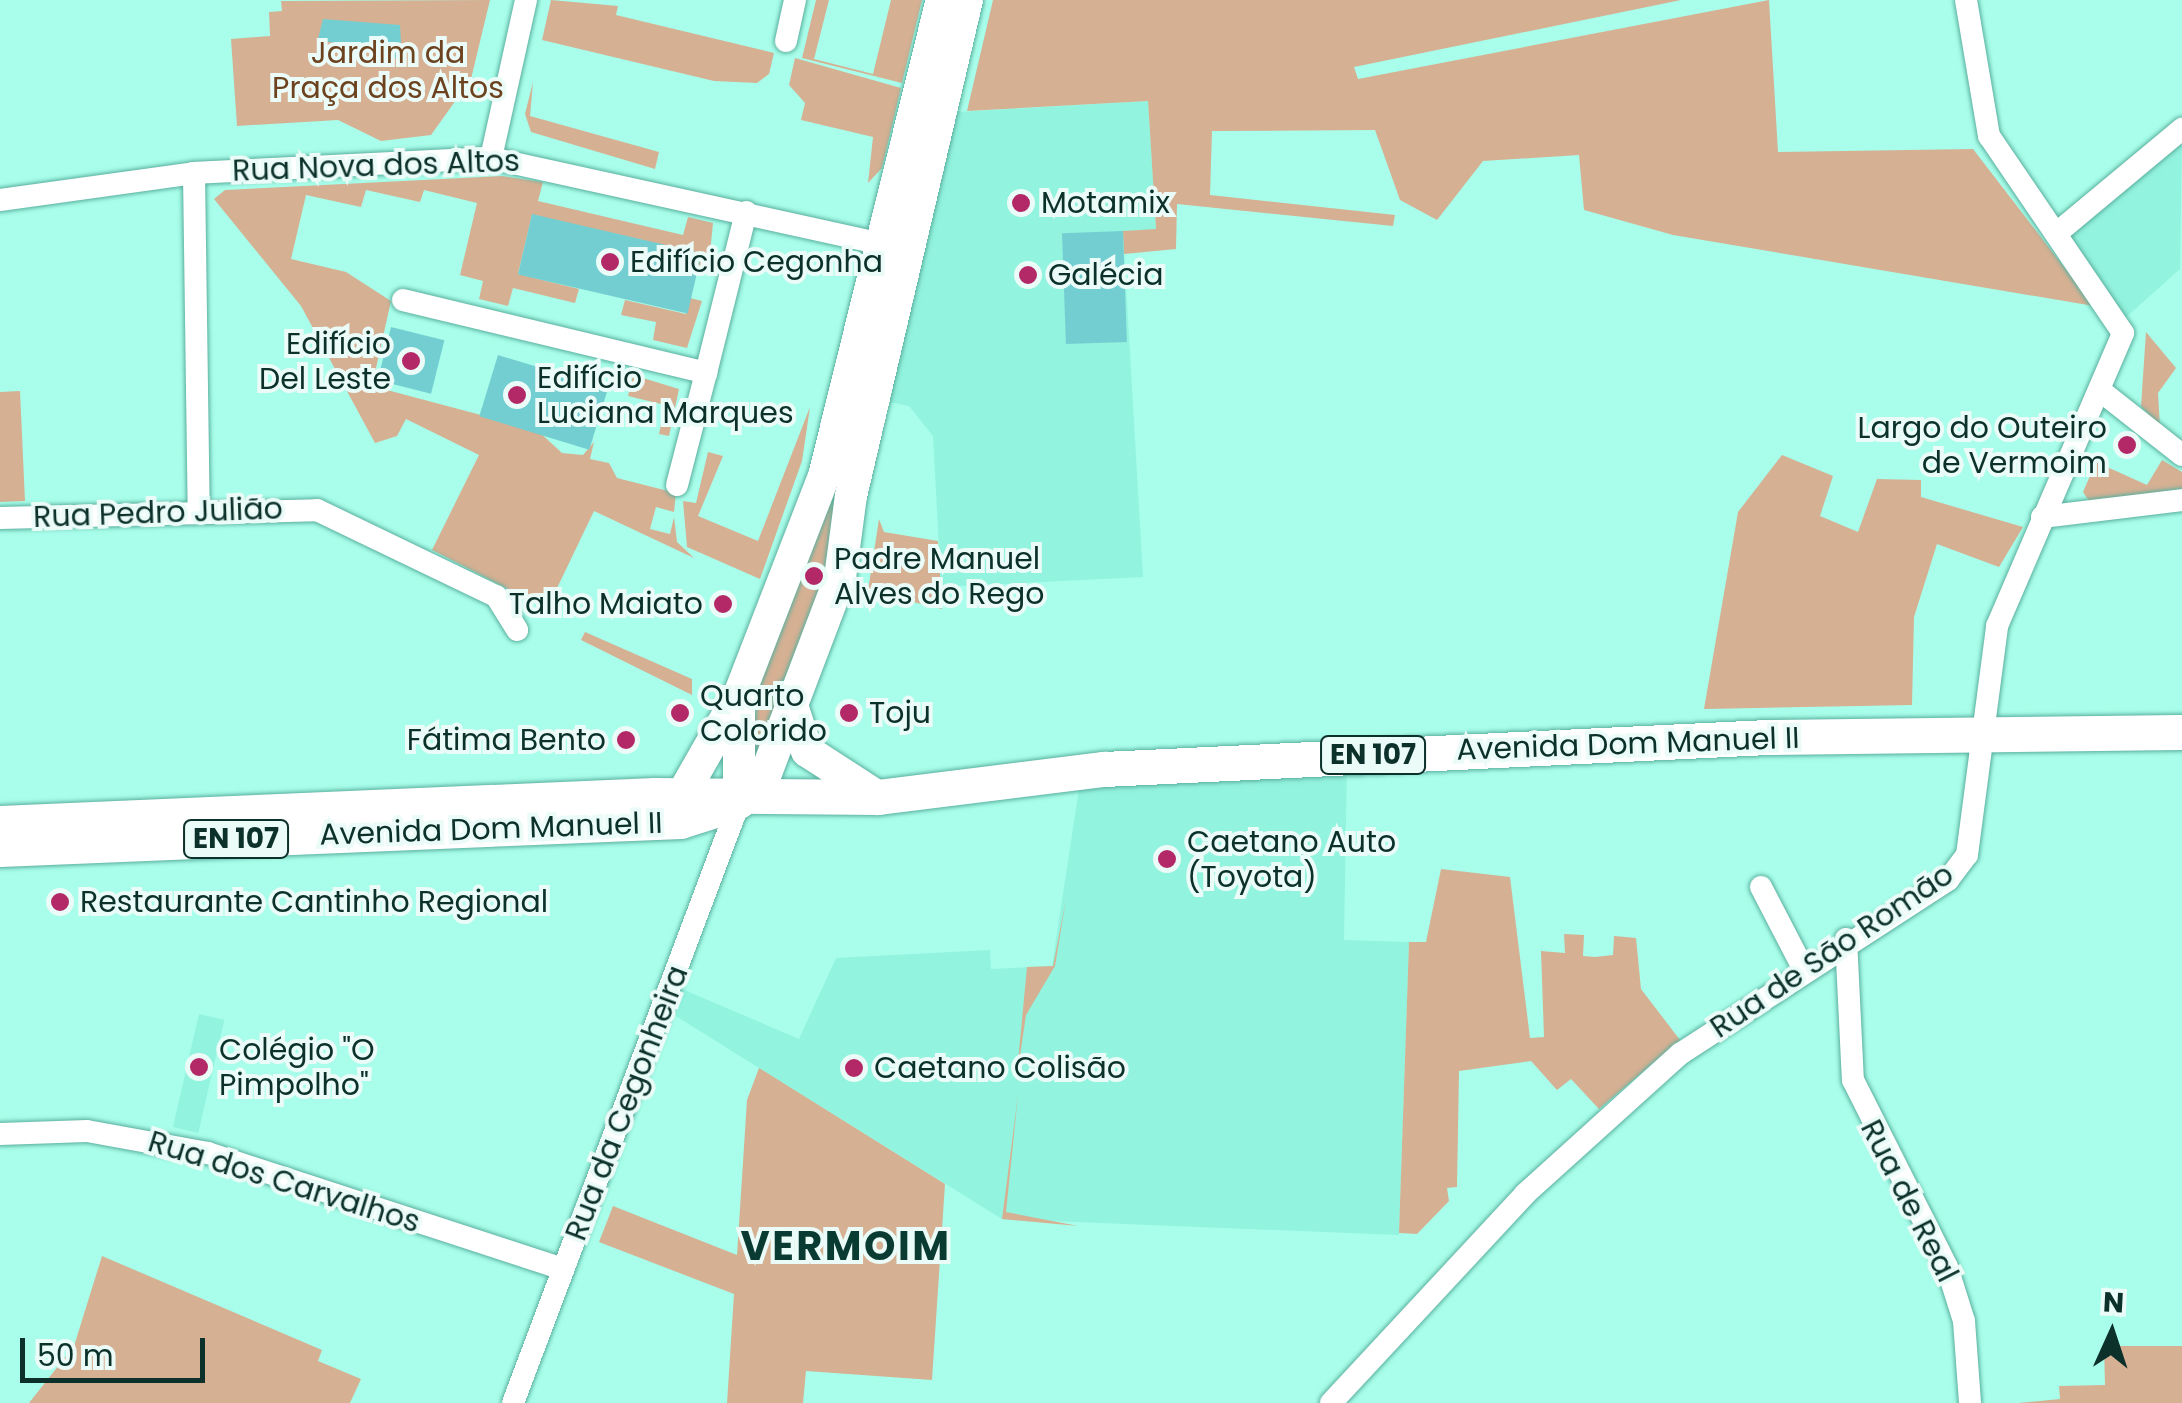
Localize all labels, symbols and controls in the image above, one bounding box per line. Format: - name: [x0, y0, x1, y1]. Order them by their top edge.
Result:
- park label: Jardim da Praça dos Altos: [272, 35, 504, 106]
- street label: Rua Nova dos Altos: [232, 143, 520, 189]
- place label: Motamix: [1041, 185, 1170, 221]
- marker: Motamix: [1010, 192, 1032, 214]
- place label: Edifício Cegonha: [630, 244, 883, 280]
- marker: Edifício Cegonha: [599, 251, 621, 273]
- place label: Galécia: [1048, 257, 1163, 293]
- marker: Galécia: [1017, 264, 1039, 286]
- place label: Edifício Del Leste: [259, 326, 391, 396]
- marker: Edifício Del Leste: [400, 350, 422, 372]
- place label: Edifício Luciana Marques: [537, 360, 794, 430]
- marker: Edifício Luciana Marques: [506, 384, 528, 406]
- place label: Largo do Outeiro de Vermoim: [1858, 410, 2107, 480]
- marker: Largo do Outeiro de Vermoim: [2116, 434, 2138, 456]
- street label: Rua Pedro Julião: [33, 491, 283, 535]
- place label: Padre Manuel Alves do Rego: [834, 541, 1045, 612]
- marker: Padre Manuel Alves do Rego: [803, 565, 825, 587]
- place label: Talho Maiato: [509, 586, 703, 622]
- marker: Talho Maiato: [712, 593, 734, 615]
- place label: Quarto Colorido: [700, 678, 827, 748]
- place label: Toju: [869, 695, 931, 731]
- marker: Quarto Colorido: [669, 702, 691, 724]
- marker: Toju: [838, 702, 860, 724]
- street label: Avenida Dom Manuel II: [1456, 720, 1800, 768]
- place label: Fátima Bento: [407, 722, 606, 758]
- marker: Fátima Bento: [615, 729, 637, 751]
- road number: EN 107: [1318, 732, 1428, 778]
- street label: Avenida Dom Manuel II: [319, 805, 663, 853]
- road number: EN 107: [181, 816, 291, 862]
- place label: Caetano Auto (Toyota): [1187, 824, 1396, 894]
- marker: Caetano Auto (Toyota): [1156, 848, 1178, 870]
- street label: Rua de São Romão: [1704, 856, 1960, 1046]
- place label: Restaurante Cantinho Regional: [80, 884, 548, 920]
- marker: Restaurante Cantinho Regional: [49, 891, 71, 913]
- street label: Rua da Cegonheira: [558, 961, 696, 1245]
- place label: Colégio "O Pimpolho": [219, 1032, 375, 1102]
- place label: Caetano Colisão: [874, 1050, 1126, 1086]
- marker: Colégio "O Pimpolho": [188, 1056, 210, 1078]
- marker: Caetano Colisão: [843, 1057, 865, 1079]
- street label: Rua de Real: [1853, 1114, 1965, 1288]
- street label: Rua dos Carvalhos: [144, 1124, 424, 1240]
- district label: VERMOIM: [740, 1222, 952, 1270]
- north arrow: [2062, 1283, 2162, 1383]
- text: N: [2102, 1283, 2125, 1323]
- scale bar: [25, 1318, 210, 1380]
- text: 50 m: [37, 1334, 114, 1377]

